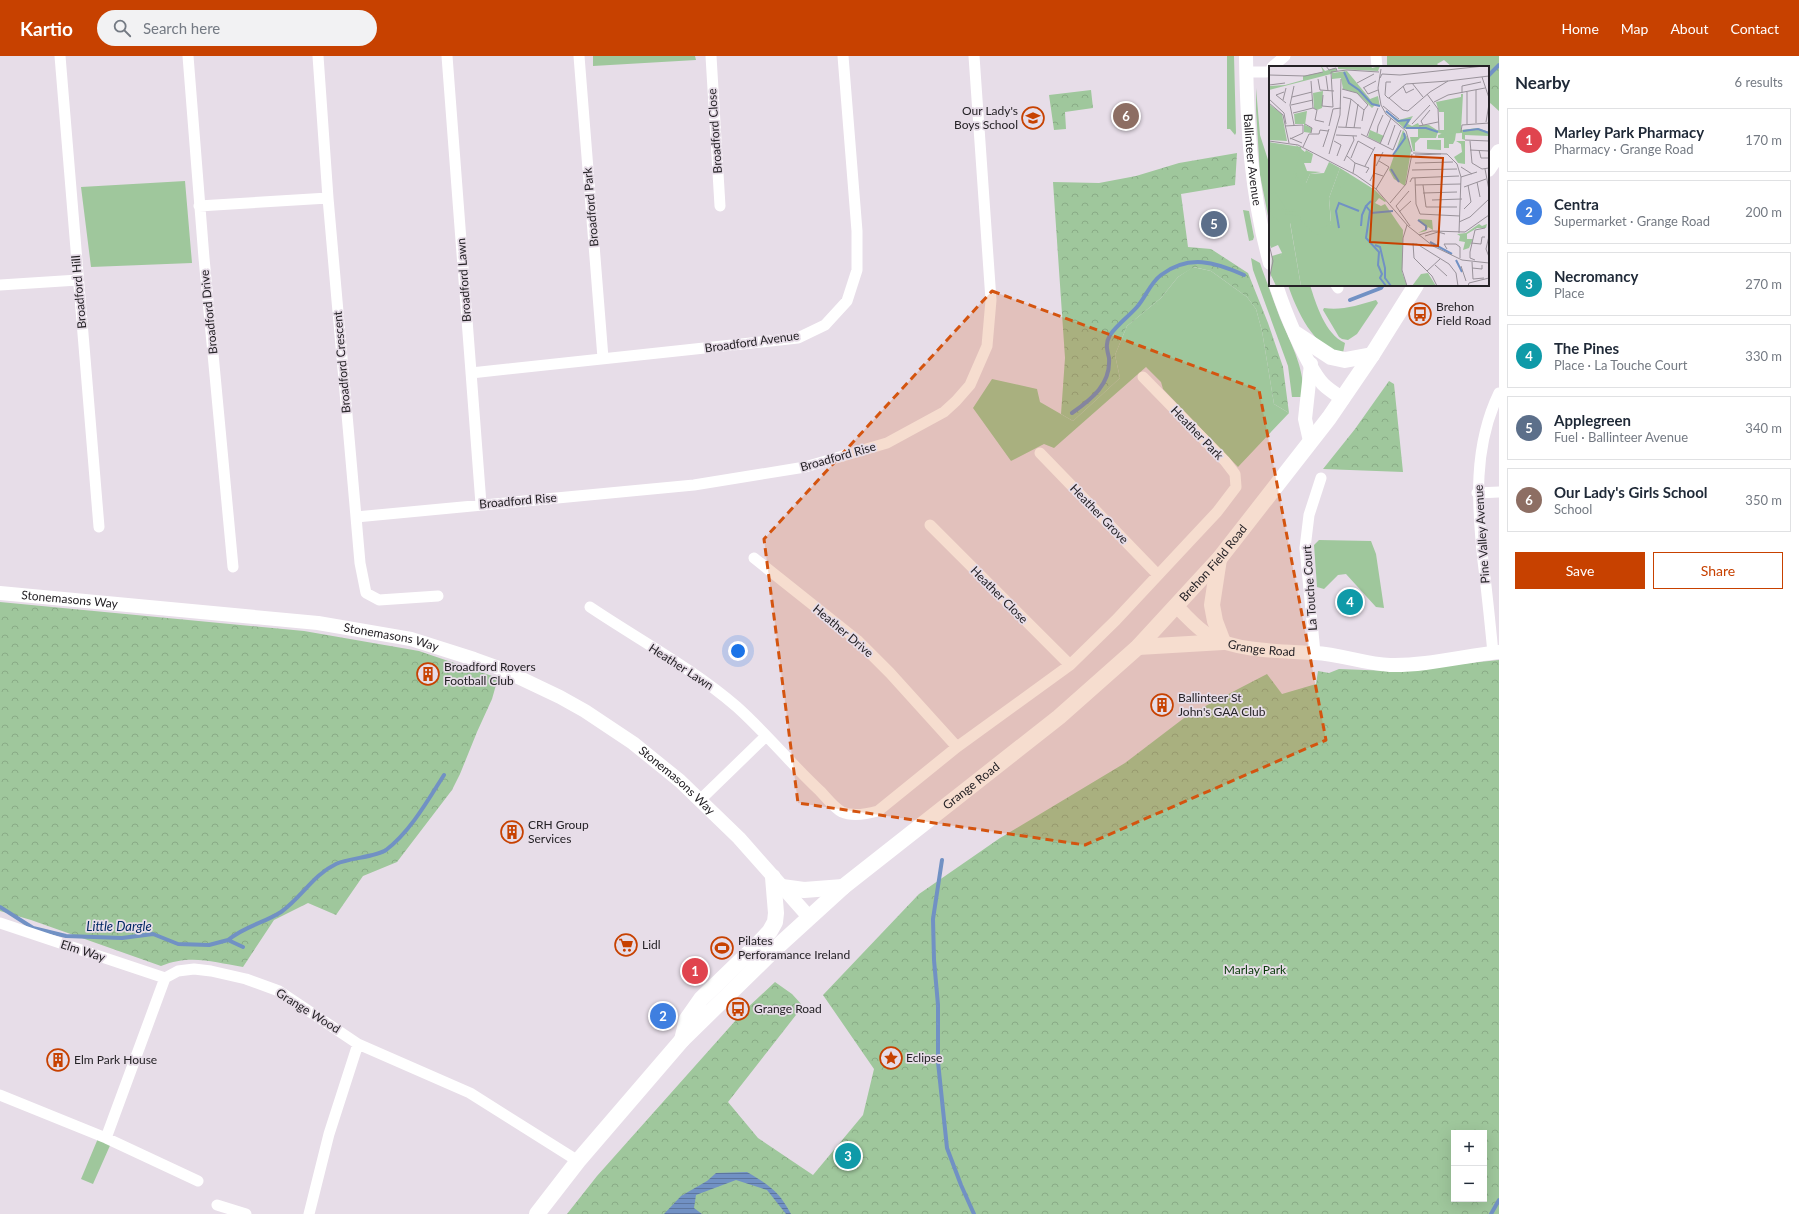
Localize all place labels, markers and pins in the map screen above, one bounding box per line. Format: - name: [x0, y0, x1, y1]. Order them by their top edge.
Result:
- pin: 6: [1113, 101, 1139, 131]
- place label: Our Lady's Boys School: [954, 103, 1018, 132]
- school or university icon: Our Lady's Boys School: [1020, 105, 1046, 131]
- pin: 5: [1201, 209, 1227, 239]
- place label: Brehon Field Road: [1436, 299, 1491, 328]
- bus stop icon: Brehon Field Road: [1407, 301, 1433, 327]
- pin: 4: [1337, 587, 1363, 617]
- place label: Broadford Rovers Football Club: [444, 659, 536, 688]
- building icon: Broadford Rovers Football Club: [415, 661, 441, 687]
- place label: Ballinteer St John's GAA Club: [1178, 690, 1266, 719]
- building icon: Ballinteer St John's GAA Club: [1149, 692, 1175, 718]
- place label: CRH Group Services: [528, 817, 589, 846]
- building icon: CRH Group Services: [499, 819, 525, 845]
- supermarket icon: Lidl: [613, 932, 639, 958]
- place label: Pilates Perforamance Ireland: [738, 933, 850, 962]
- sports icon: Pilates Perforamance Ireland: [709, 935, 735, 961]
- place label: Lidl: [642, 937, 661, 952]
- pin: 1: [682, 956, 708, 986]
- bus stop icon: Grange Road: [725, 996, 751, 1022]
- pin: 2: [650, 1001, 676, 1031]
- place label: Grange Road: [754, 1001, 822, 1016]
- place icon: Eclipse: [878, 1045, 904, 1071]
- building icon: Elm Park House: [45, 1047, 71, 1073]
- place label: Eclipse: [906, 1050, 942, 1065]
- place label: Elm Park House: [74, 1052, 157, 1067]
- pin: 3: [835, 1141, 861, 1171]

